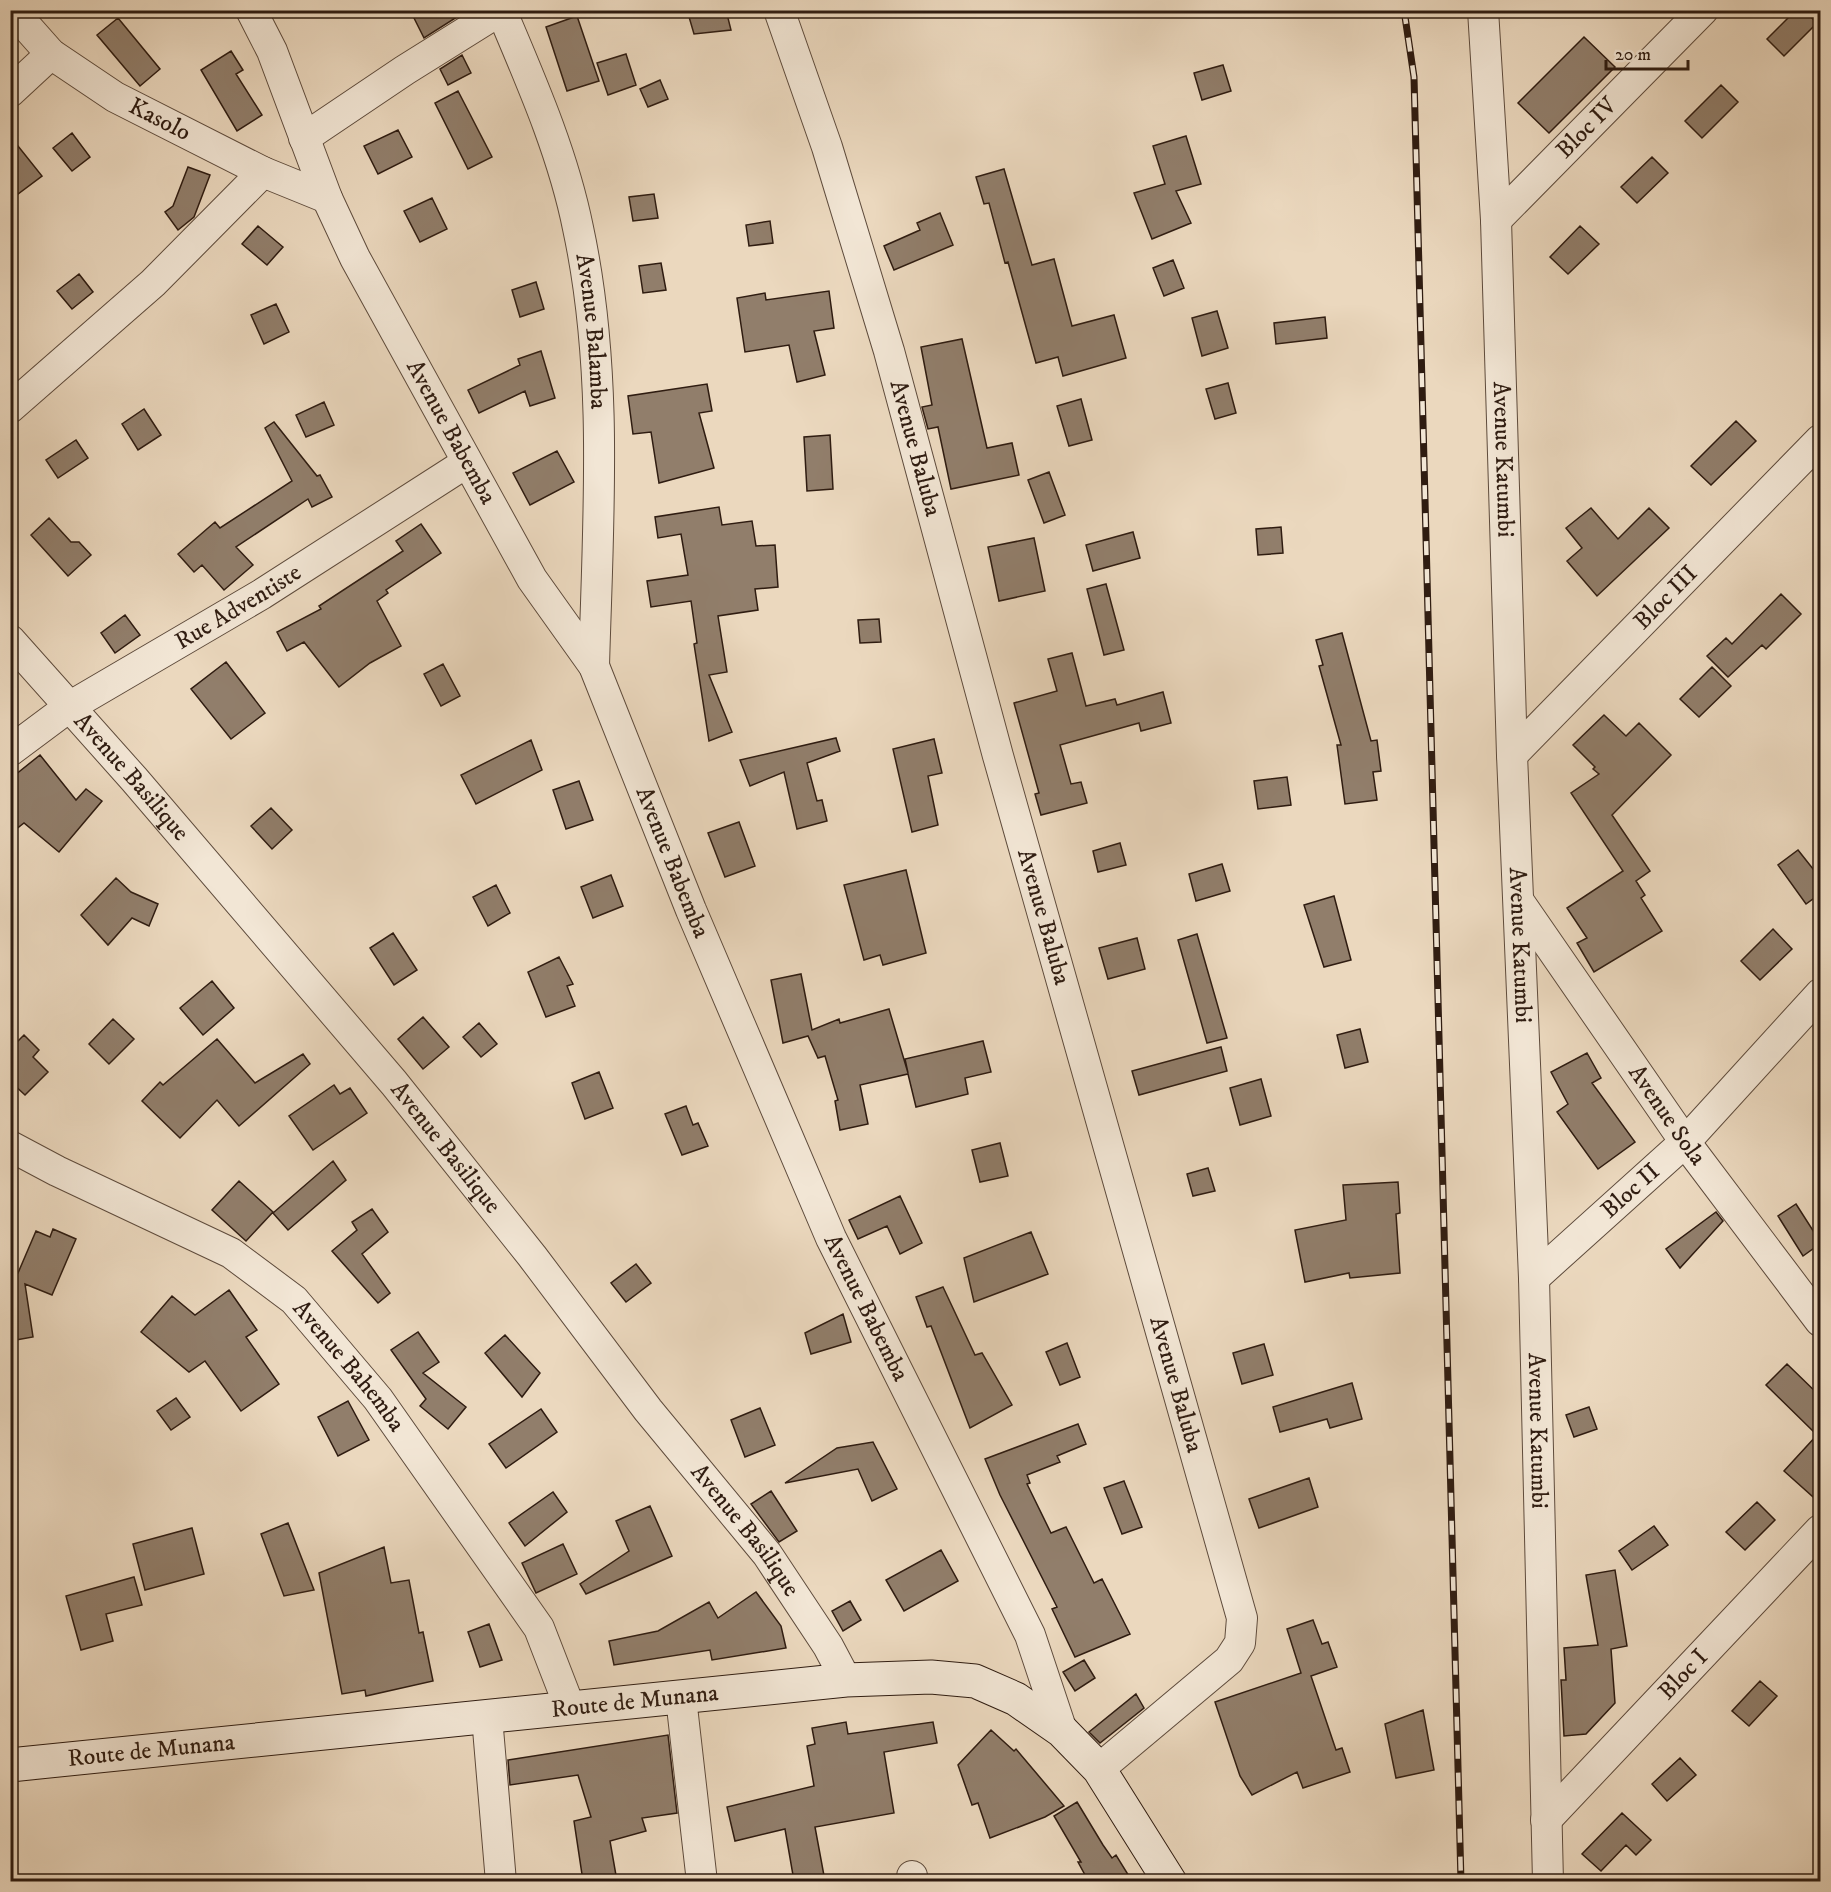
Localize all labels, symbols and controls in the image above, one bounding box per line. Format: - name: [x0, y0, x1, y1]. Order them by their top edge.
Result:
- scale bar: [1606, 33, 1688, 71]
- text: 20 m: [1615, 44, 1651, 66]
- street label: Kasolo: [124, 91, 196, 148]
- street label: Bloc IV: [1550, 91, 1624, 165]
- street label: Avenue Balamba: [568, 251, 613, 411]
- street label: Avenue Babemba: [399, 355, 503, 510]
- street label: Avenue Baluba: [882, 377, 948, 520]
- street label: Avenue Katumbi: [1486, 381, 1520, 538]
- street label: Rue Adventiste: [170, 558, 307, 657]
- street label: Bloc III: [1627, 559, 1704, 636]
- street label: Avenue Basilique: [67, 707, 196, 847]
- street label: Avenue Babemba: [629, 782, 716, 943]
- street label: Avenue Baluba: [1010, 845, 1077, 989]
- street label: Avenue Katumbi: [1502, 867, 1538, 1024]
- street label: Avenue Sola: [1621, 1059, 1713, 1172]
- street label: Avenue Basilique: [384, 1075, 507, 1220]
- street label: Bloc II: [1595, 1157, 1666, 1225]
- street label: Avenue Babemba: [817, 1229, 916, 1387]
- street label: Avenue Bahemba: [286, 1294, 412, 1438]
- street label: Avenue Baluba: [1142, 1313, 1210, 1457]
- street label: Avenue Katumbi: [1521, 1352, 1554, 1509]
- street label: Avenue Basilique: [684, 1458, 806, 1603]
- street label: Bloc I: [1652, 1643, 1715, 1706]
- street label: Route de Munana: [550, 1678, 721, 1725]
- street label: Route de Munana: [66, 1727, 237, 1774]

